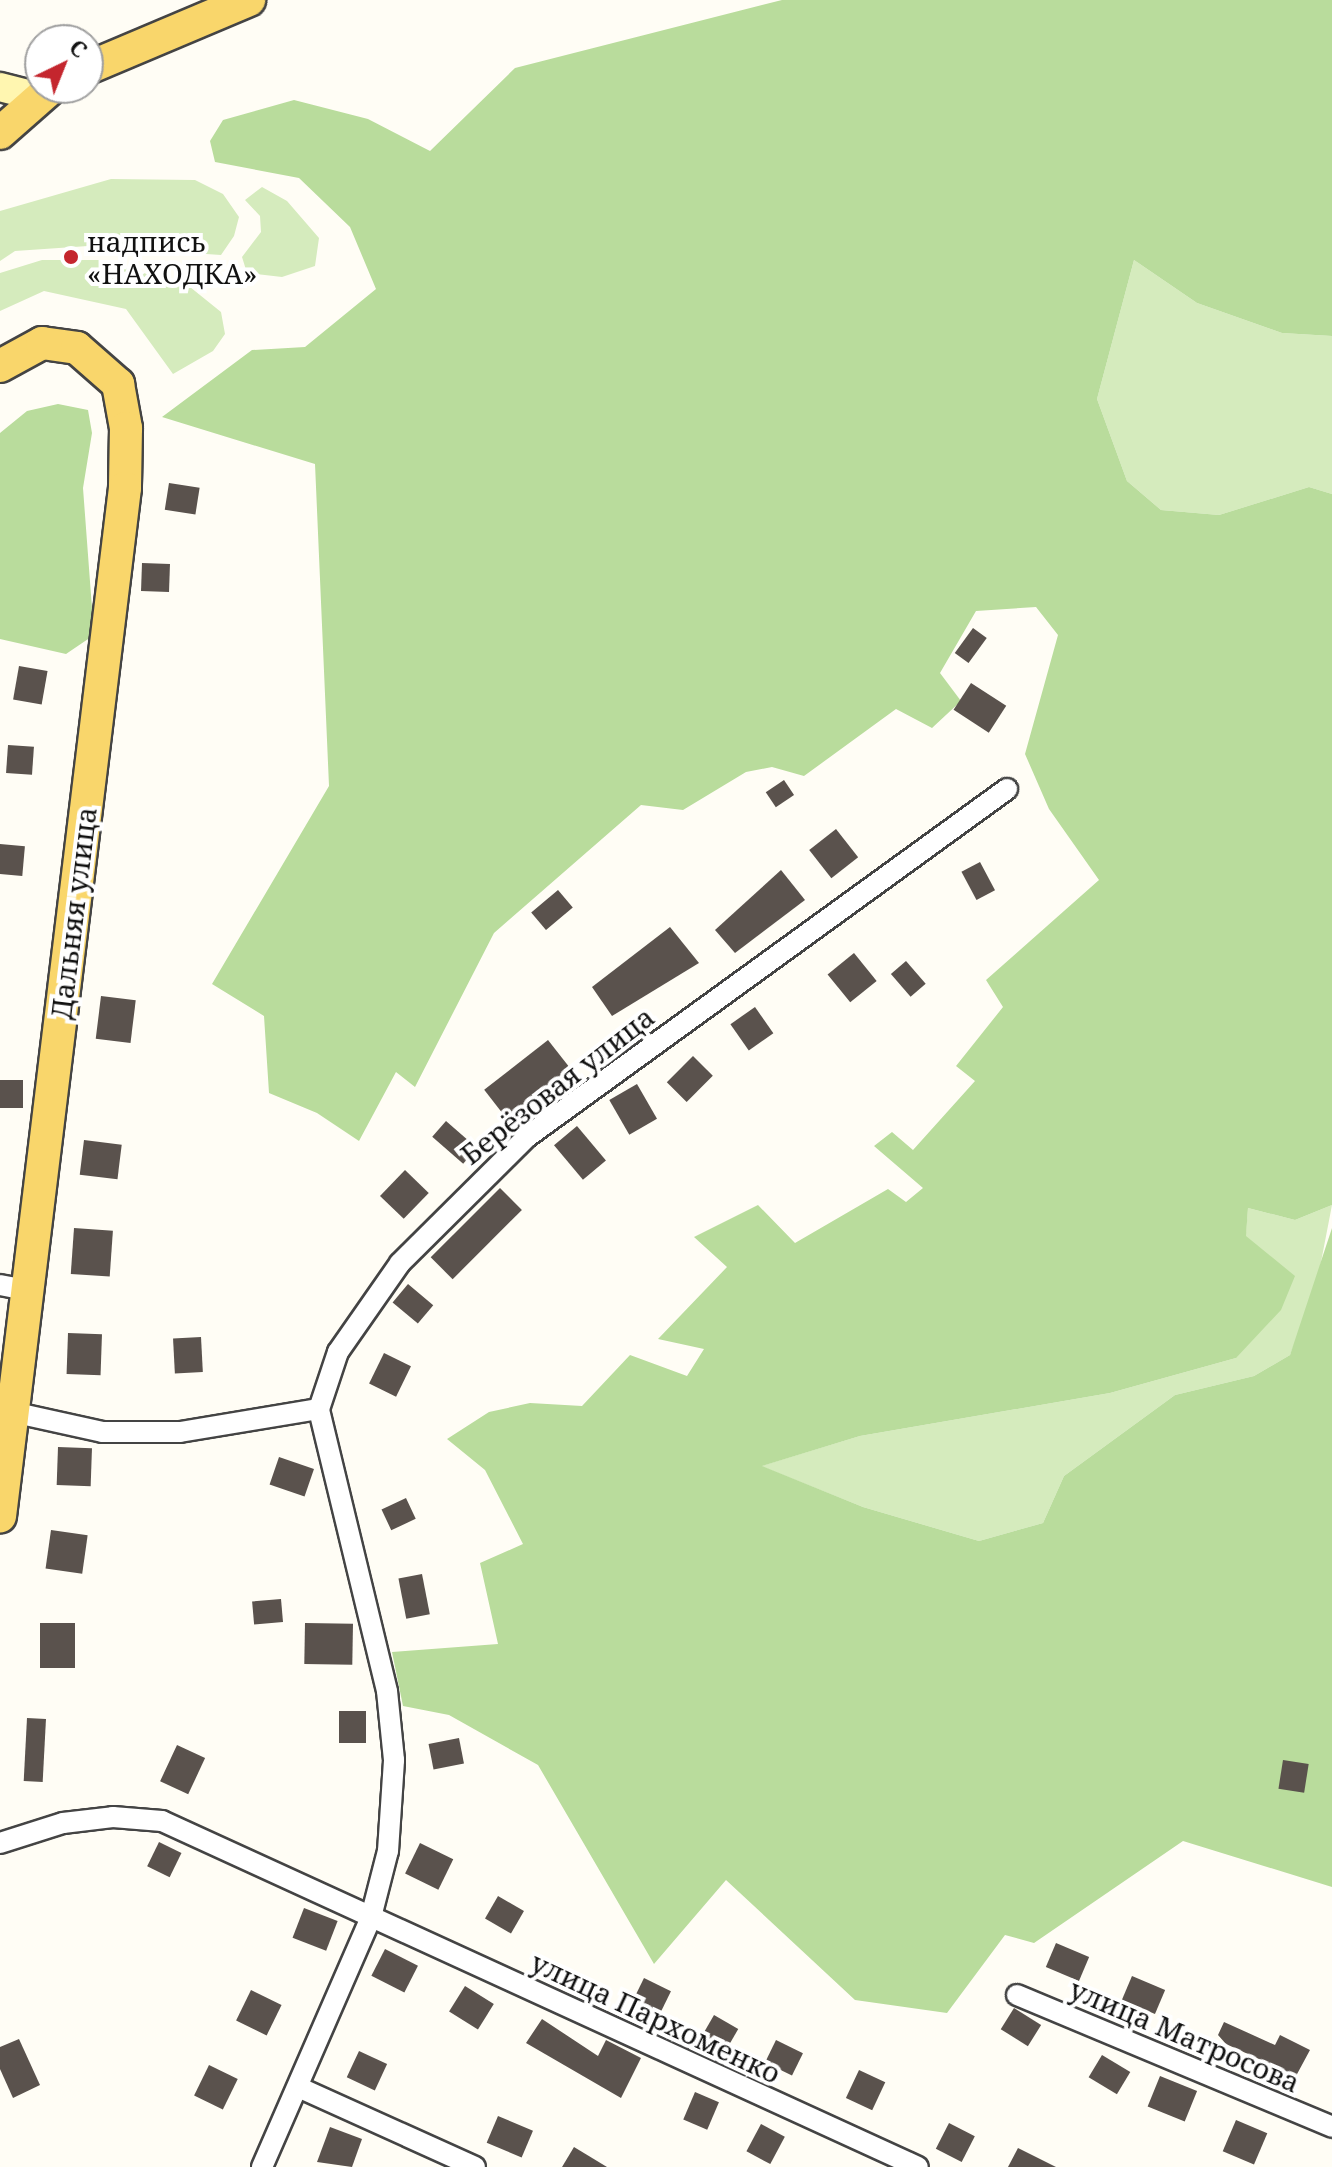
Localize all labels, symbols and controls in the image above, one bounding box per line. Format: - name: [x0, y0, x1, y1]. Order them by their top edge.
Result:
- north arrow: [24, 24, 104, 104]
- text: С: [63, 32, 95, 64]
- place label: надпись «НАХОДКА»: [87, 224, 257, 290]
- marker: надпись «НАХОДКА»: [62, 248, 80, 266]
- street label: Дальняя улица: [43, 805, 103, 1021]
- street label: Берёзовая улица: [454, 999, 660, 1171]
- street label: улица Пархоменко: [526, 1944, 786, 2090]
- street label: улица Матросова: [1065, 1971, 1305, 2099]

